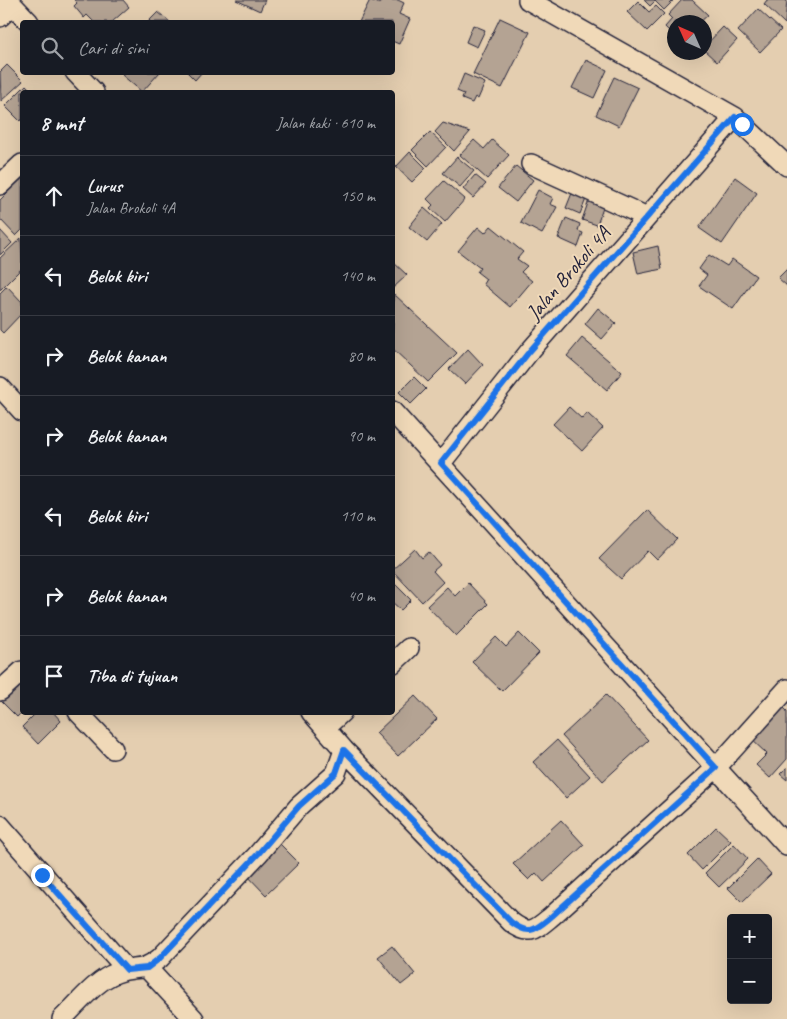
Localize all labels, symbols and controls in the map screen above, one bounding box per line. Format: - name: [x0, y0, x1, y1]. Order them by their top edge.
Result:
- north arrow: [667, 15, 712, 60]
- search box: [20, 20, 395, 75]
- icon: search: [38, 34, 66, 62]
- text: Cari di sini: [78, 36, 148, 60]
- text: 8 mnt: [40, 110, 83, 136]
- text: Jalan kaki · 610 m: [277, 113, 375, 133]
- route start: [731, 113, 754, 136]
- text: Lurus: [87, 174, 122, 198]
- icon: ahead: [40, 182, 68, 210]
- text: 150 m: [341, 186, 375, 206]
- text: Jalan Brokoli 4A: [87, 198, 175, 218]
- street label: Jalan Brokoli 4A: [520, 220, 617, 326]
- icon: left: [40, 262, 68, 290]
- text: Belok kiri: [87, 264, 147, 288]
- text: 140 m: [341, 266, 375, 286]
- icon: right: [40, 342, 68, 370]
- text: Belok kanan: [87, 344, 166, 368]
- text: 80 m: [348, 346, 375, 366]
- icon: right: [40, 422, 68, 450]
- text: Belok kanan: [87, 424, 166, 448]
- text: 90 m: [348, 426, 375, 446]
- icon: left: [40, 502, 68, 530]
- text: Belok kiri: [87, 504, 147, 528]
- text: 110 m: [341, 506, 375, 526]
- icon: right: [40, 582, 68, 610]
- text: Belok kanan: [87, 584, 166, 608]
- text: 40 m: [348, 586, 375, 606]
- icon: arrive: [40, 662, 68, 690]
- text: Tiba di tujuan: [87, 664, 177, 688]
- route end: [31, 864, 54, 887]
- map controls: [727, 914, 772, 1004]
- button: +: [727, 914, 772, 959]
- button: −: [727, 959, 772, 1004]

